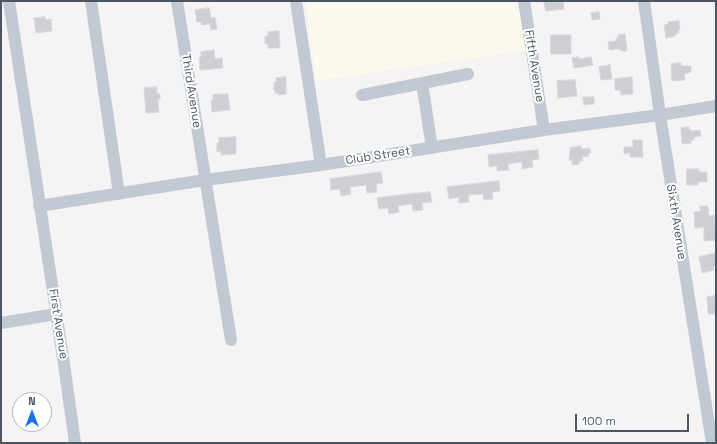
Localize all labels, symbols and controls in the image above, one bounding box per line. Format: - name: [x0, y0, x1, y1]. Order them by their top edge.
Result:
- street label: Fifth Avenue: [521, 29, 547, 103]
- street label: Third Avenue: [178, 53, 204, 129]
- street label: Club Street: [345, 144, 411, 168]
- street label: Sixth Avenue: [663, 183, 689, 261]
- street label: First Avenue: [45, 288, 71, 360]
- north arrow: [12, 392, 52, 432]
- text: N: [28, 394, 36, 408]
- scale bar: [577, 406, 691, 432]
- text: 100 m: [582, 413, 616, 429]

